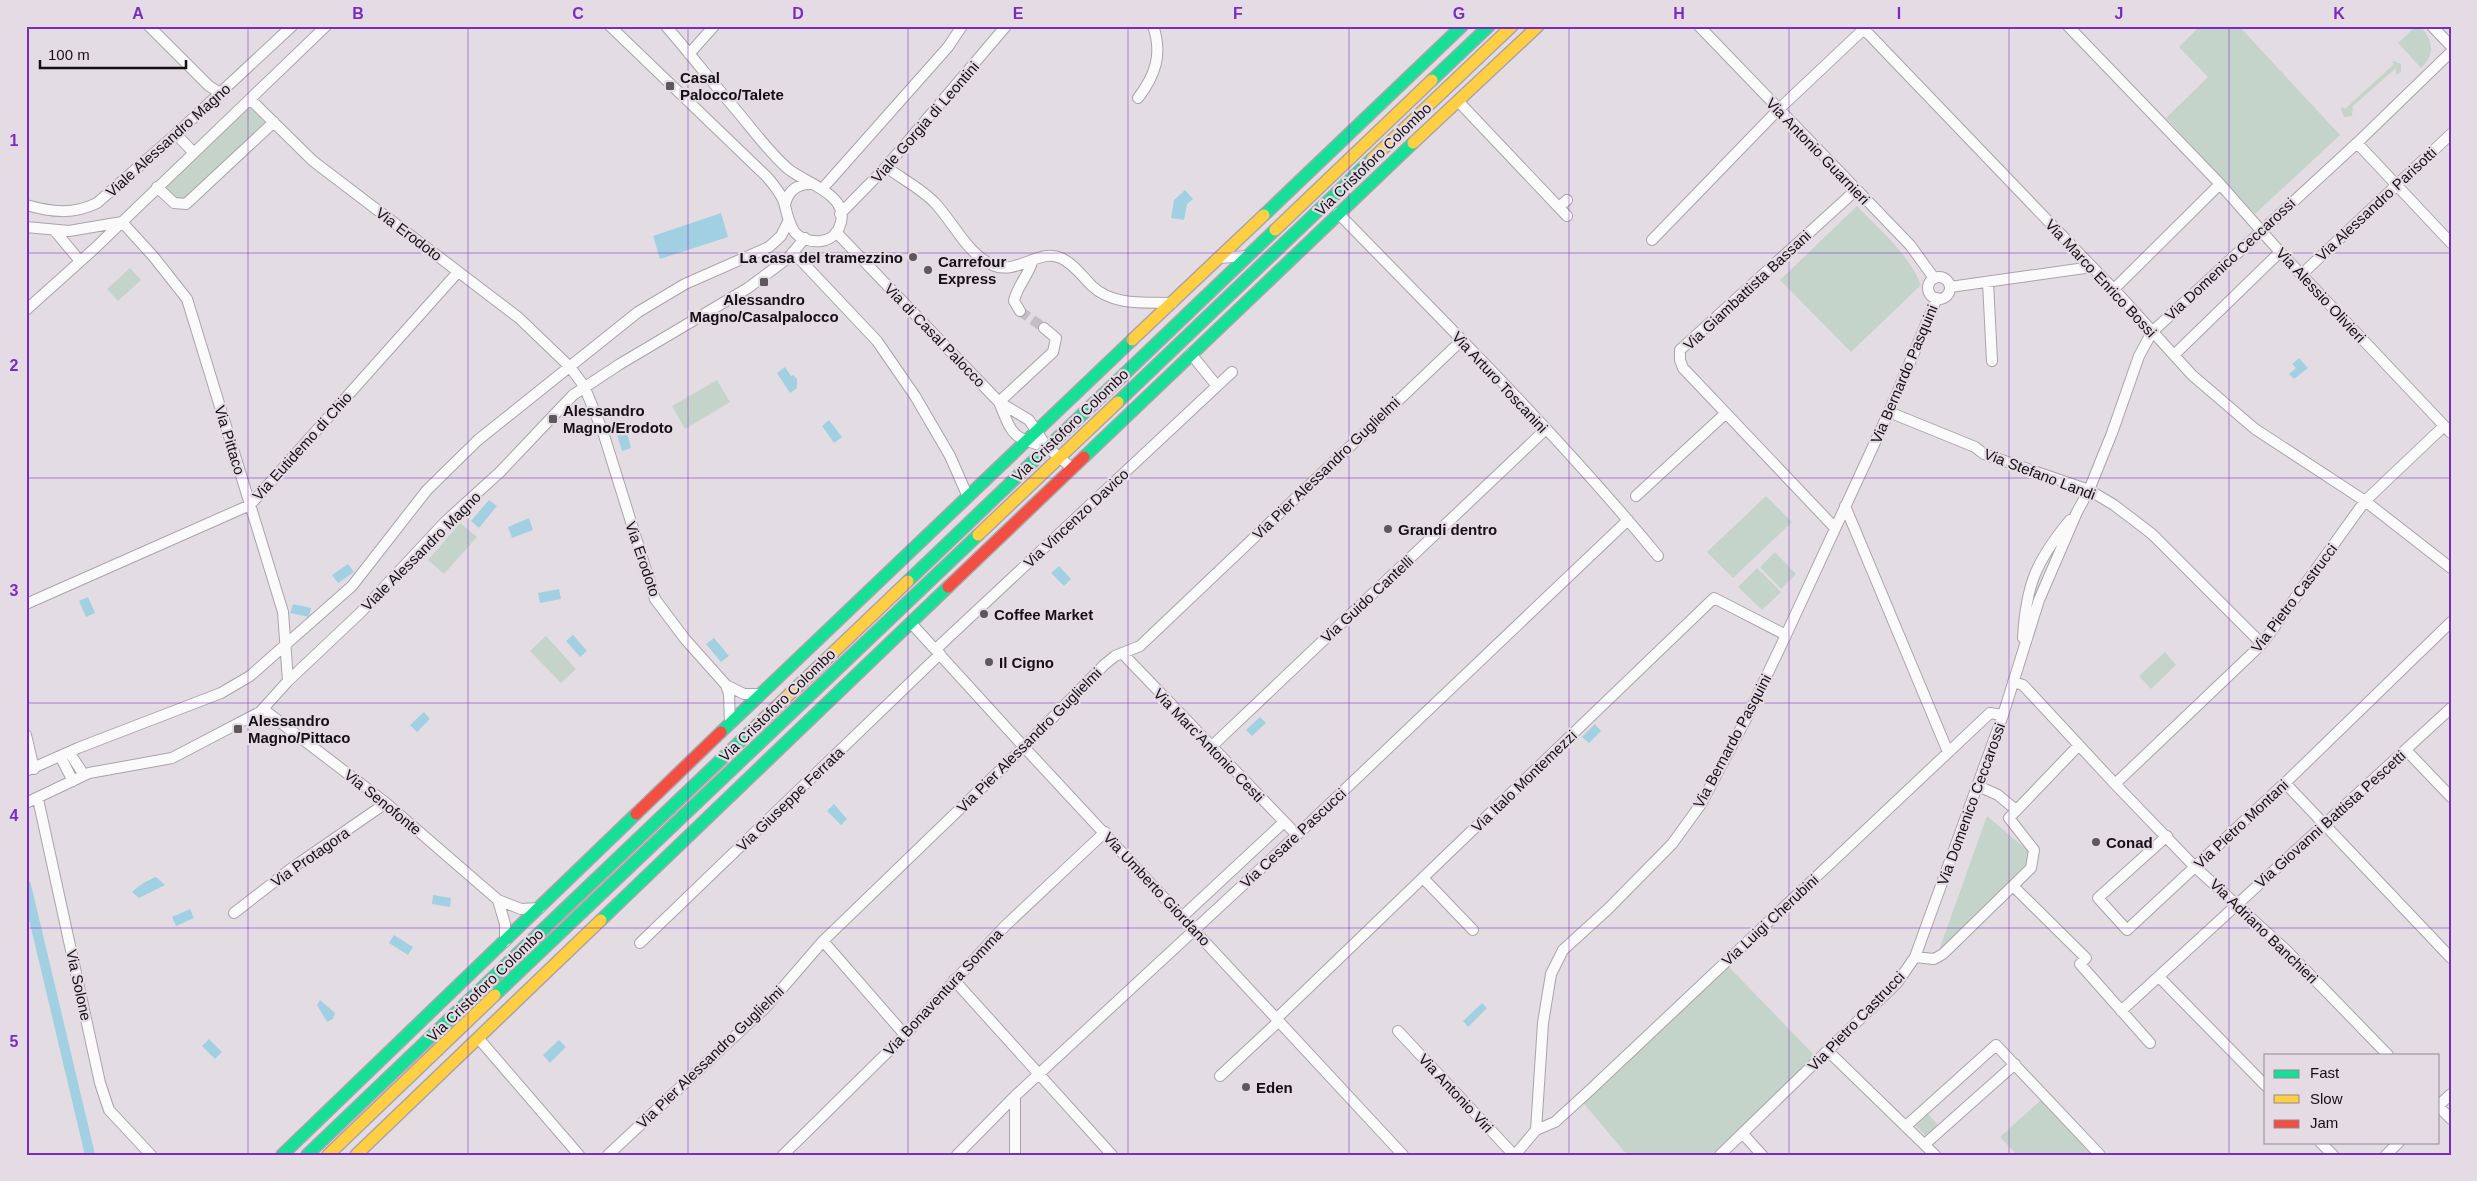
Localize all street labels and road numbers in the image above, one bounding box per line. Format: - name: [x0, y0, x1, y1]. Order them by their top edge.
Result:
- street label: Viale Gorgia di Leontini: [868, 58, 982, 186]
- street label: Viale Alessandro Magno: [102, 80, 234, 200]
- street label: Via Antonio Guarnieri: [1763, 94, 1873, 208]
- street label: Via Cristoforo Colombo: [1311, 99, 1435, 219]
- street label: Via Alessandro Parisotti: [2312, 144, 2440, 264]
- street label: Via Domenico Ceccarossi: [2162, 194, 2298, 324]
- street label: Via Erodoto: [373, 204, 445, 264]
- street label: Via Marco Enrico Bossi: [2042, 216, 2160, 340]
- street label: Via Giambattista Bassani: [1680, 227, 1814, 353]
- street label: Via Alessio Olivieri: [2273, 244, 2369, 346]
- street label: Via di Casal Palocco: [881, 280, 989, 390]
- street label: Via Bernardo Pasquini: [1867, 302, 1941, 446]
- street label: Via Arturo Toscanini: [1449, 328, 1551, 436]
- street label: Via Cristoforo Colombo: [1008, 365, 1132, 485]
- street label: Via Eutidemo di Chio: [249, 388, 355, 504]
- street label: Via Pier Alessandro Guglielmi: [1249, 393, 1403, 543]
- street label: Via Pittaco: [211, 403, 249, 477]
- street label: Via Stefano Landi: [1982, 445, 2098, 503]
- street label: Via Vincenzo Davico: [1020, 465, 1132, 571]
- street label: Viale Alessandro Magno: [358, 488, 484, 614]
- street label: Via Erodoto: [622, 519, 664, 599]
- street label: Via Pietro Castrucci: [2248, 540, 2340, 656]
- street label: Via Guido Cantelli: [1317, 552, 1417, 646]
- street label: Via Cristoforo Colombo: [715, 645, 839, 765]
- street label: Via Pier Alessandro Guglielmi: [953, 664, 1105, 816]
- street label: Via Bernardo Pasquini: [1690, 671, 1774, 811]
- street label: Via Marc'Antonio Cesti: [1150, 685, 1268, 805]
- street label: Via Domenico Ceccarossi: [1934, 721, 2008, 887]
- street label: Via Italo Montemezzi: [1468, 727, 1580, 835]
- street label: Via Giuseppe Ferrata: [733, 743, 848, 855]
- street label: Via Giovanni Battista Pescetti: [2251, 747, 2409, 891]
- street label: Via Senofonte: [341, 766, 425, 838]
- street label: Via Pietro Montani: [2190, 776, 2292, 872]
- street label: Via Cesare Pascucci: [1237, 785, 1349, 891]
- street label: Via Protagora: [268, 823, 353, 890]
- street label: Via Umberto Giordano: [1100, 829, 1214, 949]
- street label: Via Luigi Cherubini: [1718, 871, 1822, 969]
- street label: Via Adriano Banchieri: [2207, 875, 2321, 987]
- street label: Via Cristoforo Colombo: [423, 925, 547, 1045]
- street label: Via Bonaventura Somma: [880, 925, 1006, 1059]
- street label: Via Solone: [63, 948, 95, 1022]
- street label: Via Pietro Castrucci: [1804, 968, 1908, 1074]
- street label: Via Pier Alessandro Guglielmi: [633, 982, 787, 1132]
- street label: Via Antonio Viri: [1415, 1050, 1497, 1136]

